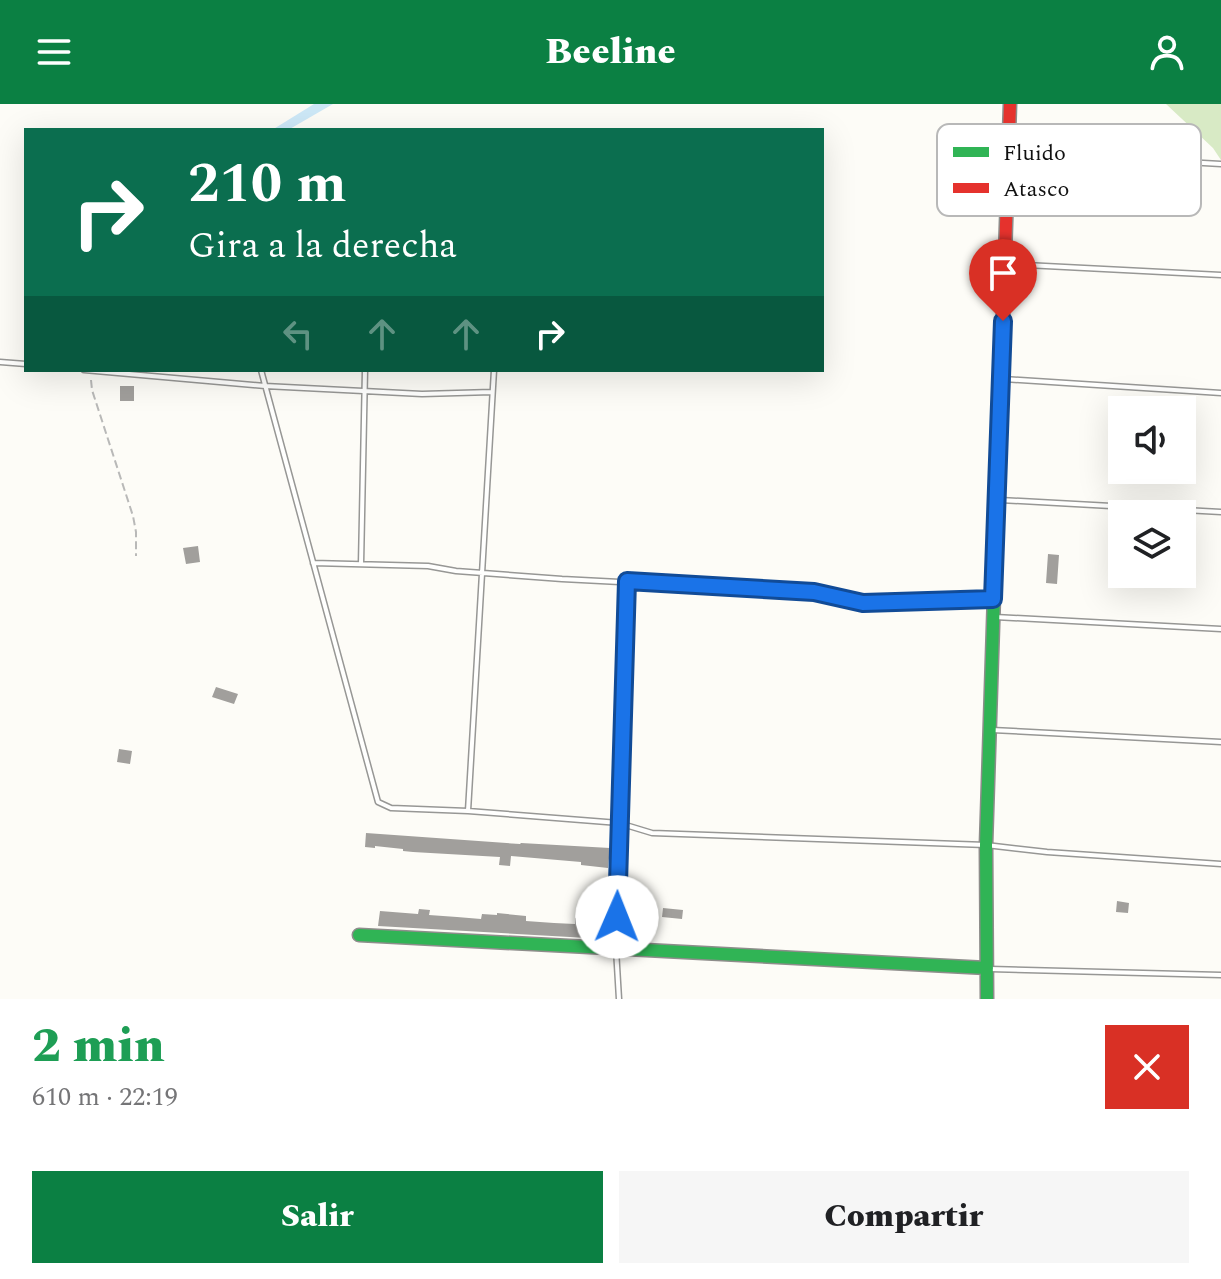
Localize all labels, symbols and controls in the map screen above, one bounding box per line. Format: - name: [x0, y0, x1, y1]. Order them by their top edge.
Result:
- text: Beeline: [545, 25, 676, 80]
- icon: menu: [32, 30, 76, 74]
- icon: person: [1145, 30, 1189, 74]
- legend: [937, 124, 1201, 216]
- text: Fluido: [1003, 137, 1066, 170]
- text: 210 m: [188, 142, 347, 227]
- icon: right: [56, 160, 160, 264]
- text: Atasco: [1003, 173, 1069, 206]
- text: Gira a la derecha: [188, 219, 457, 274]
- pin: [969, 239, 1037, 321]
- icon: arrive: [981, 251, 1025, 295]
- icon: left: [276, 312, 320, 356]
- icon: ahead: [360, 312, 404, 356]
- icon: ahead: [444, 312, 488, 356]
- icon: right: [528, 312, 572, 356]
- map controls: [1108, 396, 1196, 588]
- button: sound: [1108, 396, 1196, 484]
- button: layers: [1108, 500, 1196, 588]
- position arrow: [575, 875, 659, 959]
- text: 2 min: [32, 1010, 165, 1083]
- button: close: [1105, 1025, 1189, 1109]
- text: 610 m · 22:19: [32, 1077, 178, 1117]
- button: Salir: [32, 1171, 603, 1263]
- button: Compartir: [619, 1171, 1189, 1263]

